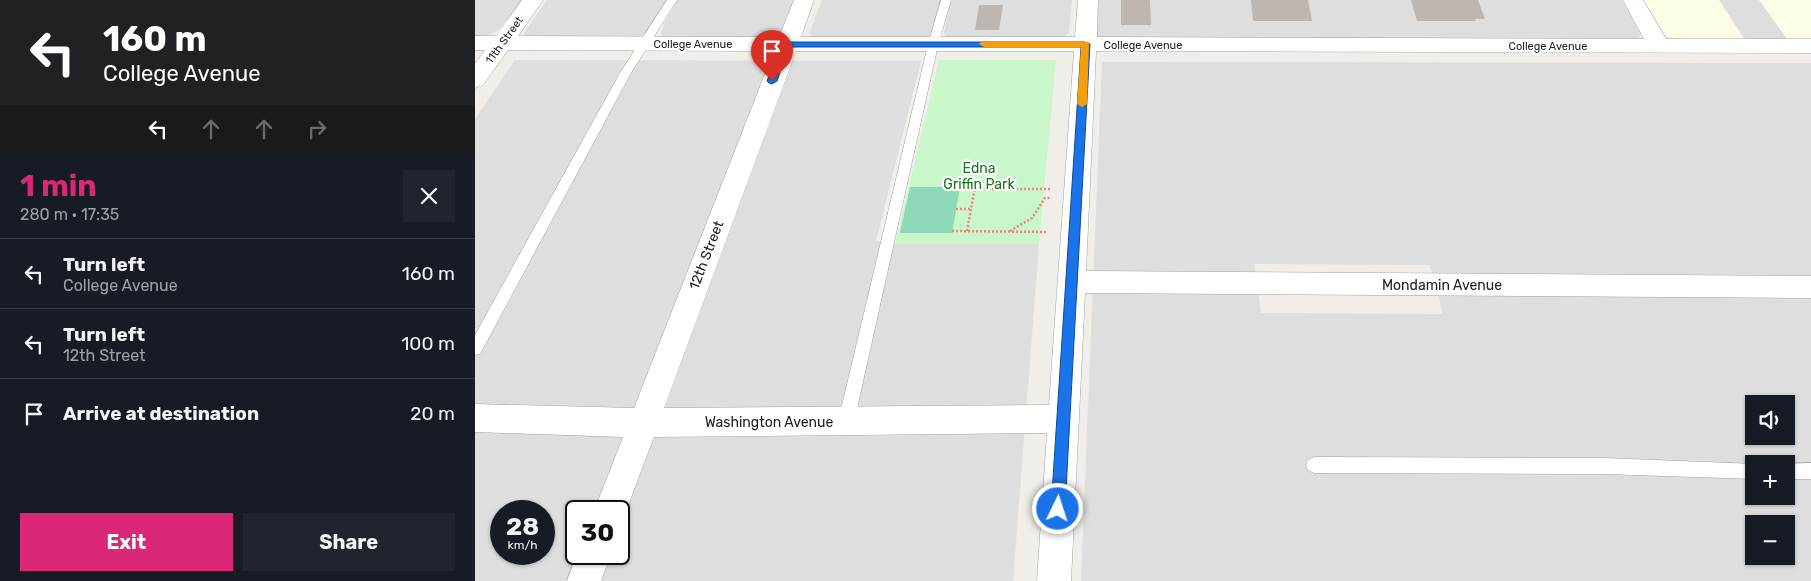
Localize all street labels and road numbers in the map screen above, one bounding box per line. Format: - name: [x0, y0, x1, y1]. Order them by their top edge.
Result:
- street label: 11th Street: [483, 14, 526, 66]
- street label: College Avenue: [654, 38, 732, 51]
- street label: College Avenue: [1104, 39, 1182, 52]
- street label: College Avenue: [1509, 40, 1587, 53]
- street label: 12th Street: [686, 218, 728, 292]
- street label: Mondamin Avenue: [1382, 277, 1502, 294]
- street label: Washington Avenue: [705, 414, 833, 431]

